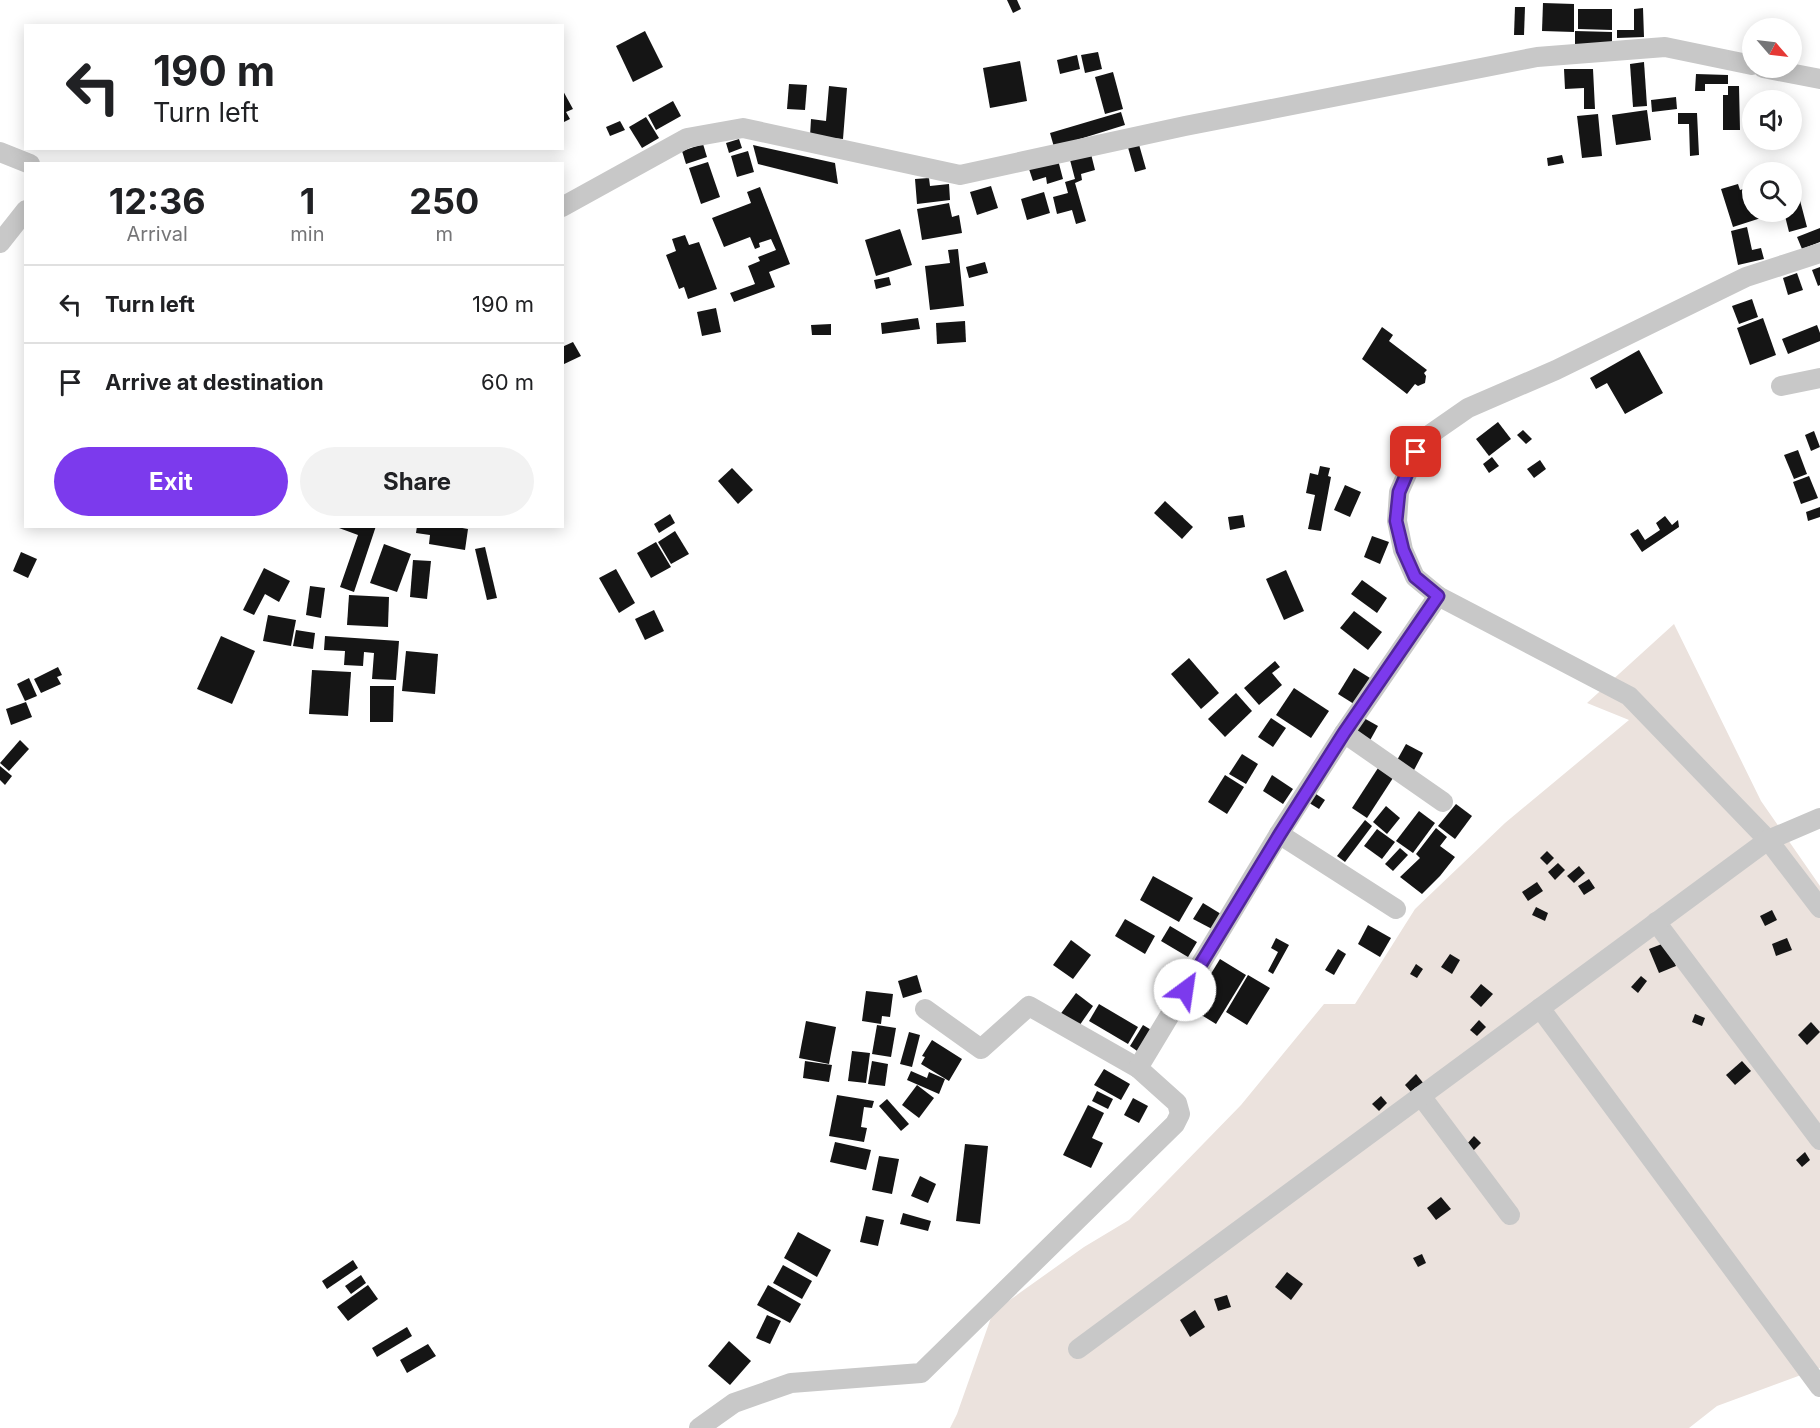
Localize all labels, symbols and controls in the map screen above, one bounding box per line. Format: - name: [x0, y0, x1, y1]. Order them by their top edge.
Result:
- north arrow: [1742, 18, 1802, 78]
- map controls: [1742, 18, 1802, 222]
- text: 190 m: [153, 45, 275, 96]
- icon: left: [54, 48, 132, 126]
- button: sound: [1742, 90, 1802, 150]
- text: Turn left: [153, 96, 259, 129]
- button: search: [1742, 162, 1802, 222]
- text: 12:36: [109, 179, 206, 223]
- text: 1: [300, 179, 315, 223]
- text: 250: [409, 179, 479, 223]
- text: Arrival: [126, 222, 188, 246]
- text: min: [290, 222, 325, 246]
- text: m: [436, 222, 453, 246]
- icon: left: [54, 288, 87, 321]
- text: Turn left: [105, 291, 195, 317]
- text: 190 m: [472, 291, 534, 317]
- icon: arrive: [54, 366, 87, 399]
- text: Arrive at destination: [105, 369, 324, 395]
- text: 60 m: [481, 369, 534, 395]
- pin: [1390, 426, 1441, 477]
- icon: arrive: [1399, 435, 1432, 468]
- button: Exit: [54, 447, 288, 516]
- button: Share: [300, 447, 534, 516]
- position arrow: [1153, 958, 1217, 1022]

